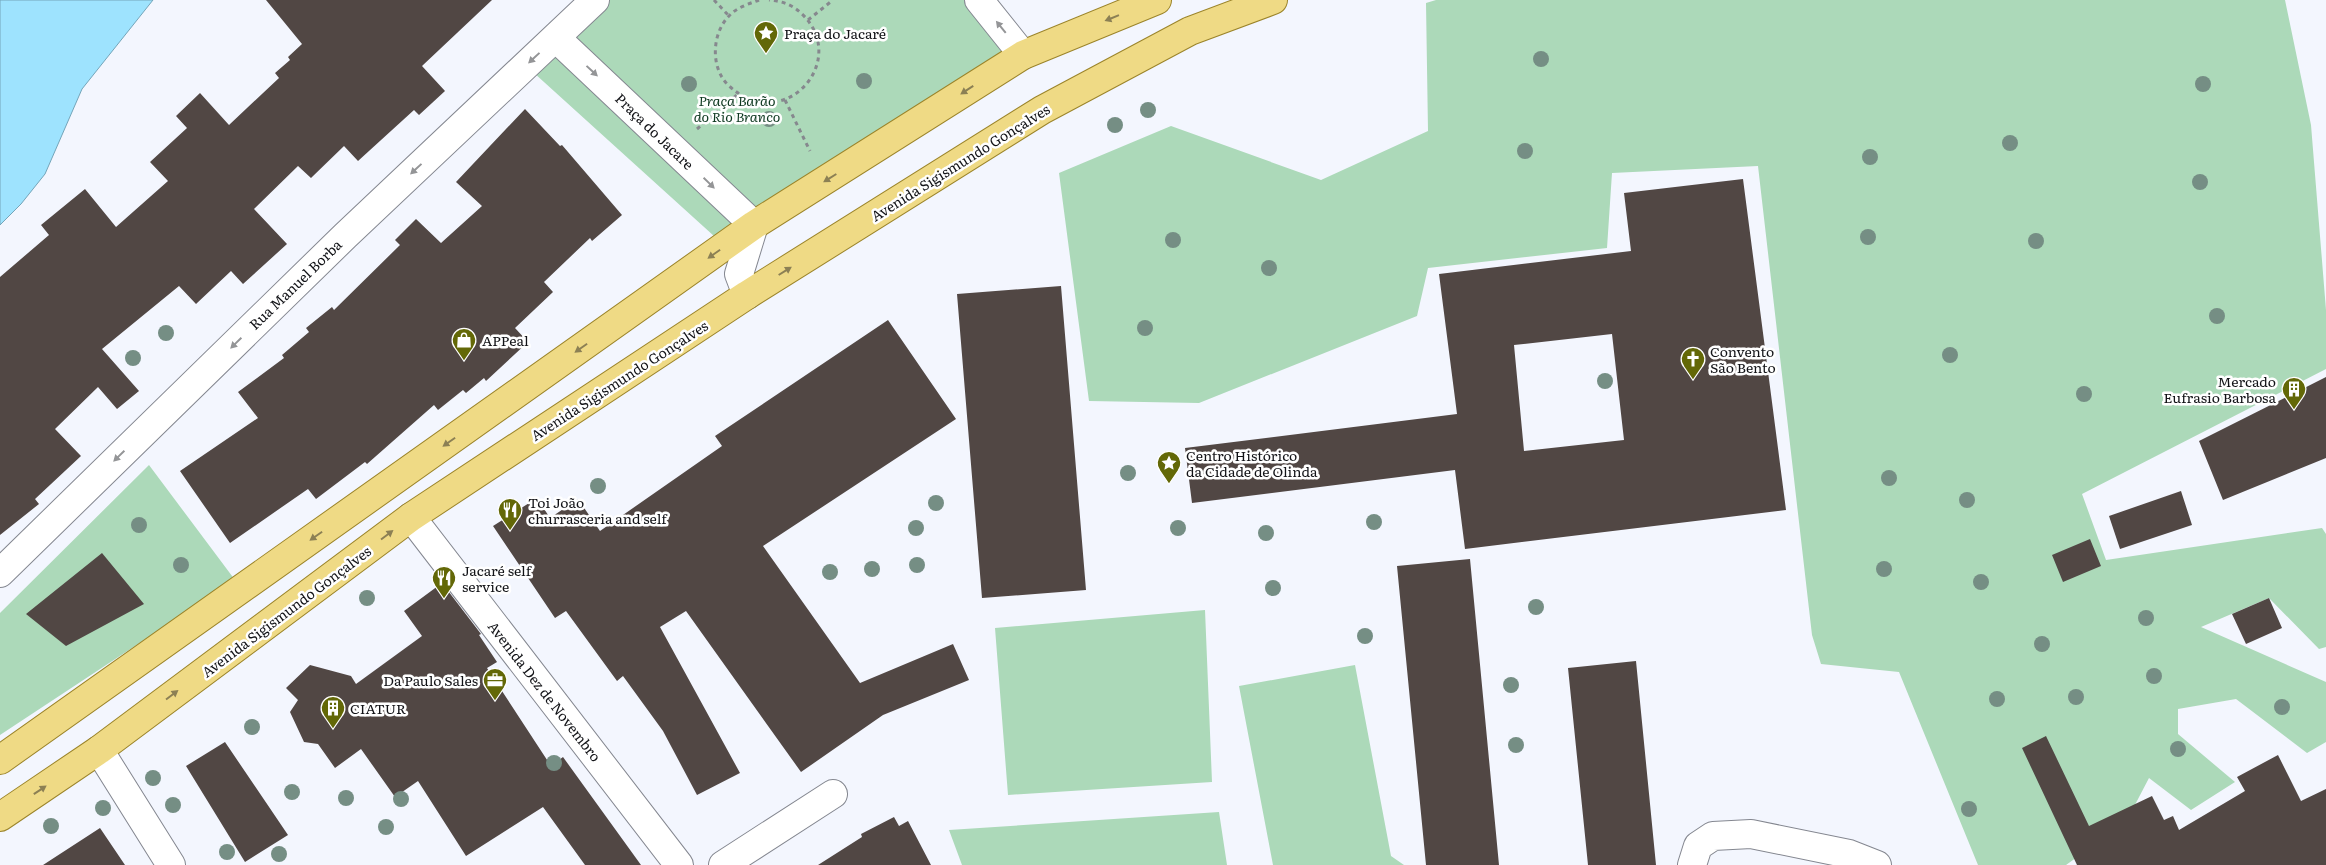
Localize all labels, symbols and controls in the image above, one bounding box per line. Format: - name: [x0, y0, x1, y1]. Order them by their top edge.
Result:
- one-way arrow: [1105, 15, 1119, 23]
- place icon: Praça do Jacaré: [753, 20, 779, 54]
- one-way arrow: [995, 21, 1006, 34]
- place label: Praça do Jacaré: [784, 23, 886, 43]
- one-way arrow: [529, 52, 541, 64]
- one-way arrow: [585, 65, 597, 77]
- one-way arrow: [961, 86, 974, 95]
- street label: Praça do Jacare: [611, 88, 699, 174]
- park label: Praça Barão do Rio Branco: [694, 90, 780, 126]
- street label: Avenida Sigismundo Gonçalves: [867, 99, 1053, 225]
- one-way arrow: [410, 163, 422, 175]
- one-way arrow: [824, 173, 837, 182]
- one-way arrow: [703, 177, 715, 189]
- street label: Rua Manuel Borba: [244, 234, 346, 334]
- one-way arrow: [707, 249, 721, 259]
- one-way arrow: [778, 267, 791, 276]
- street label: Avenida Sigismundo Gonçalves: [527, 315, 711, 445]
- shop icon: APPeal: [451, 327, 477, 361]
- place label: APPeal: [482, 330, 529, 350]
- one-way arrow: [230, 337, 242, 349]
- place label: Convento São Bento: [1710, 341, 1776, 377]
- one-way arrow: [574, 343, 588, 353]
- church icon: Convento São Bento: [1680, 346, 1706, 380]
- place label: Mercado Eufrasio Barbosa: [2164, 371, 2276, 407]
- building icon: Mercado Eufrasio Barbosa: [2281, 376, 2307, 410]
- one-way arrow: [442, 437, 456, 447]
- place label: Centro Histórico da Cidade de Olinda: [1186, 445, 1318, 481]
- one-way arrow: [114, 450, 126, 462]
- place icon: Centro Histórico da Cidade de Olinda: [1156, 450, 1182, 484]
- place label: Toi João churrasceria and self: [528, 492, 668, 528]
- restaurant icon: Toi João churrasceria and self: [497, 497, 523, 531]
- one-way arrow: [380, 530, 393, 541]
- one-way arrow: [309, 531, 323, 541]
- street label: Avenida Sigismundo Gonçalves: [197, 541, 375, 681]
- place label: Jacaré self service: [462, 560, 533, 596]
- restaurant icon: Jacaré self service: [431, 565, 457, 599]
- street label: Avenida Dez de Novembro: [484, 617, 606, 765]
- office icon: Da Paulo Sales: [482, 667, 508, 701]
- place label: Da Paulo Sales: [383, 670, 478, 690]
- one-way arrow: [165, 690, 178, 701]
- building icon: CIATUR: [320, 695, 346, 729]
- place label: CIATUR: [350, 698, 406, 718]
- one-way arrow: [34, 785, 47, 795]

